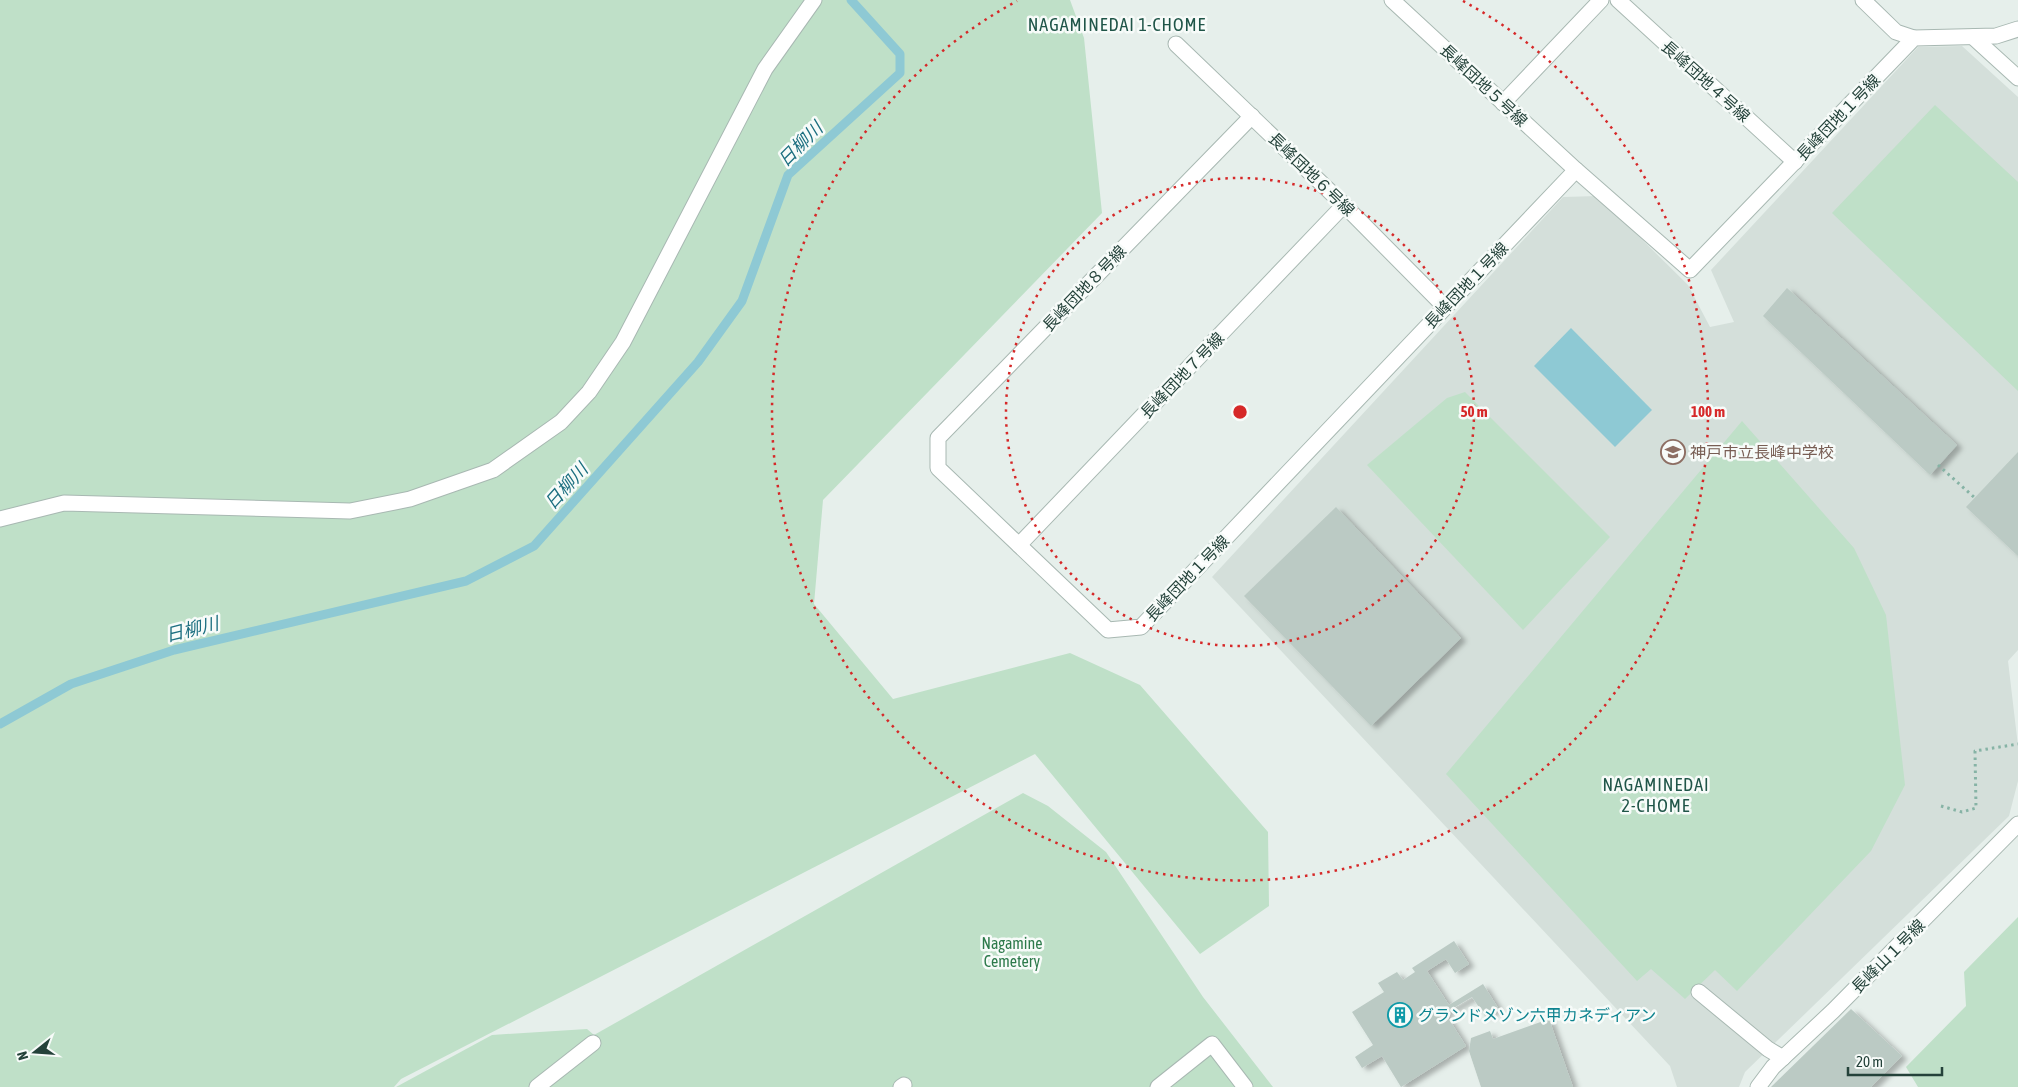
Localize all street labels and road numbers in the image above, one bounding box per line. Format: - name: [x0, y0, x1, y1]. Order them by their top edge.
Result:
- street label: 長峰団地４号線: [1658, 37, 1754, 125]
- street label: 長峰団地５号線: [1437, 40, 1531, 130]
- street label: 長峰団地１号線: [1793, 70, 1883, 164]
- street label: 長峰団地６号線: [1265, 129, 1359, 219]
- street label: 長峰団地１号線: [1421, 238, 1511, 332]
- street label: 長峰団地８号線: [1039, 241, 1129, 335]
- street label: 長峰団地７号線: [1137, 328, 1227, 422]
- street label: 長峰団地１号線: [1142, 531, 1232, 625]
- street label: 長峰山１号線: [1848, 916, 1928, 996]

